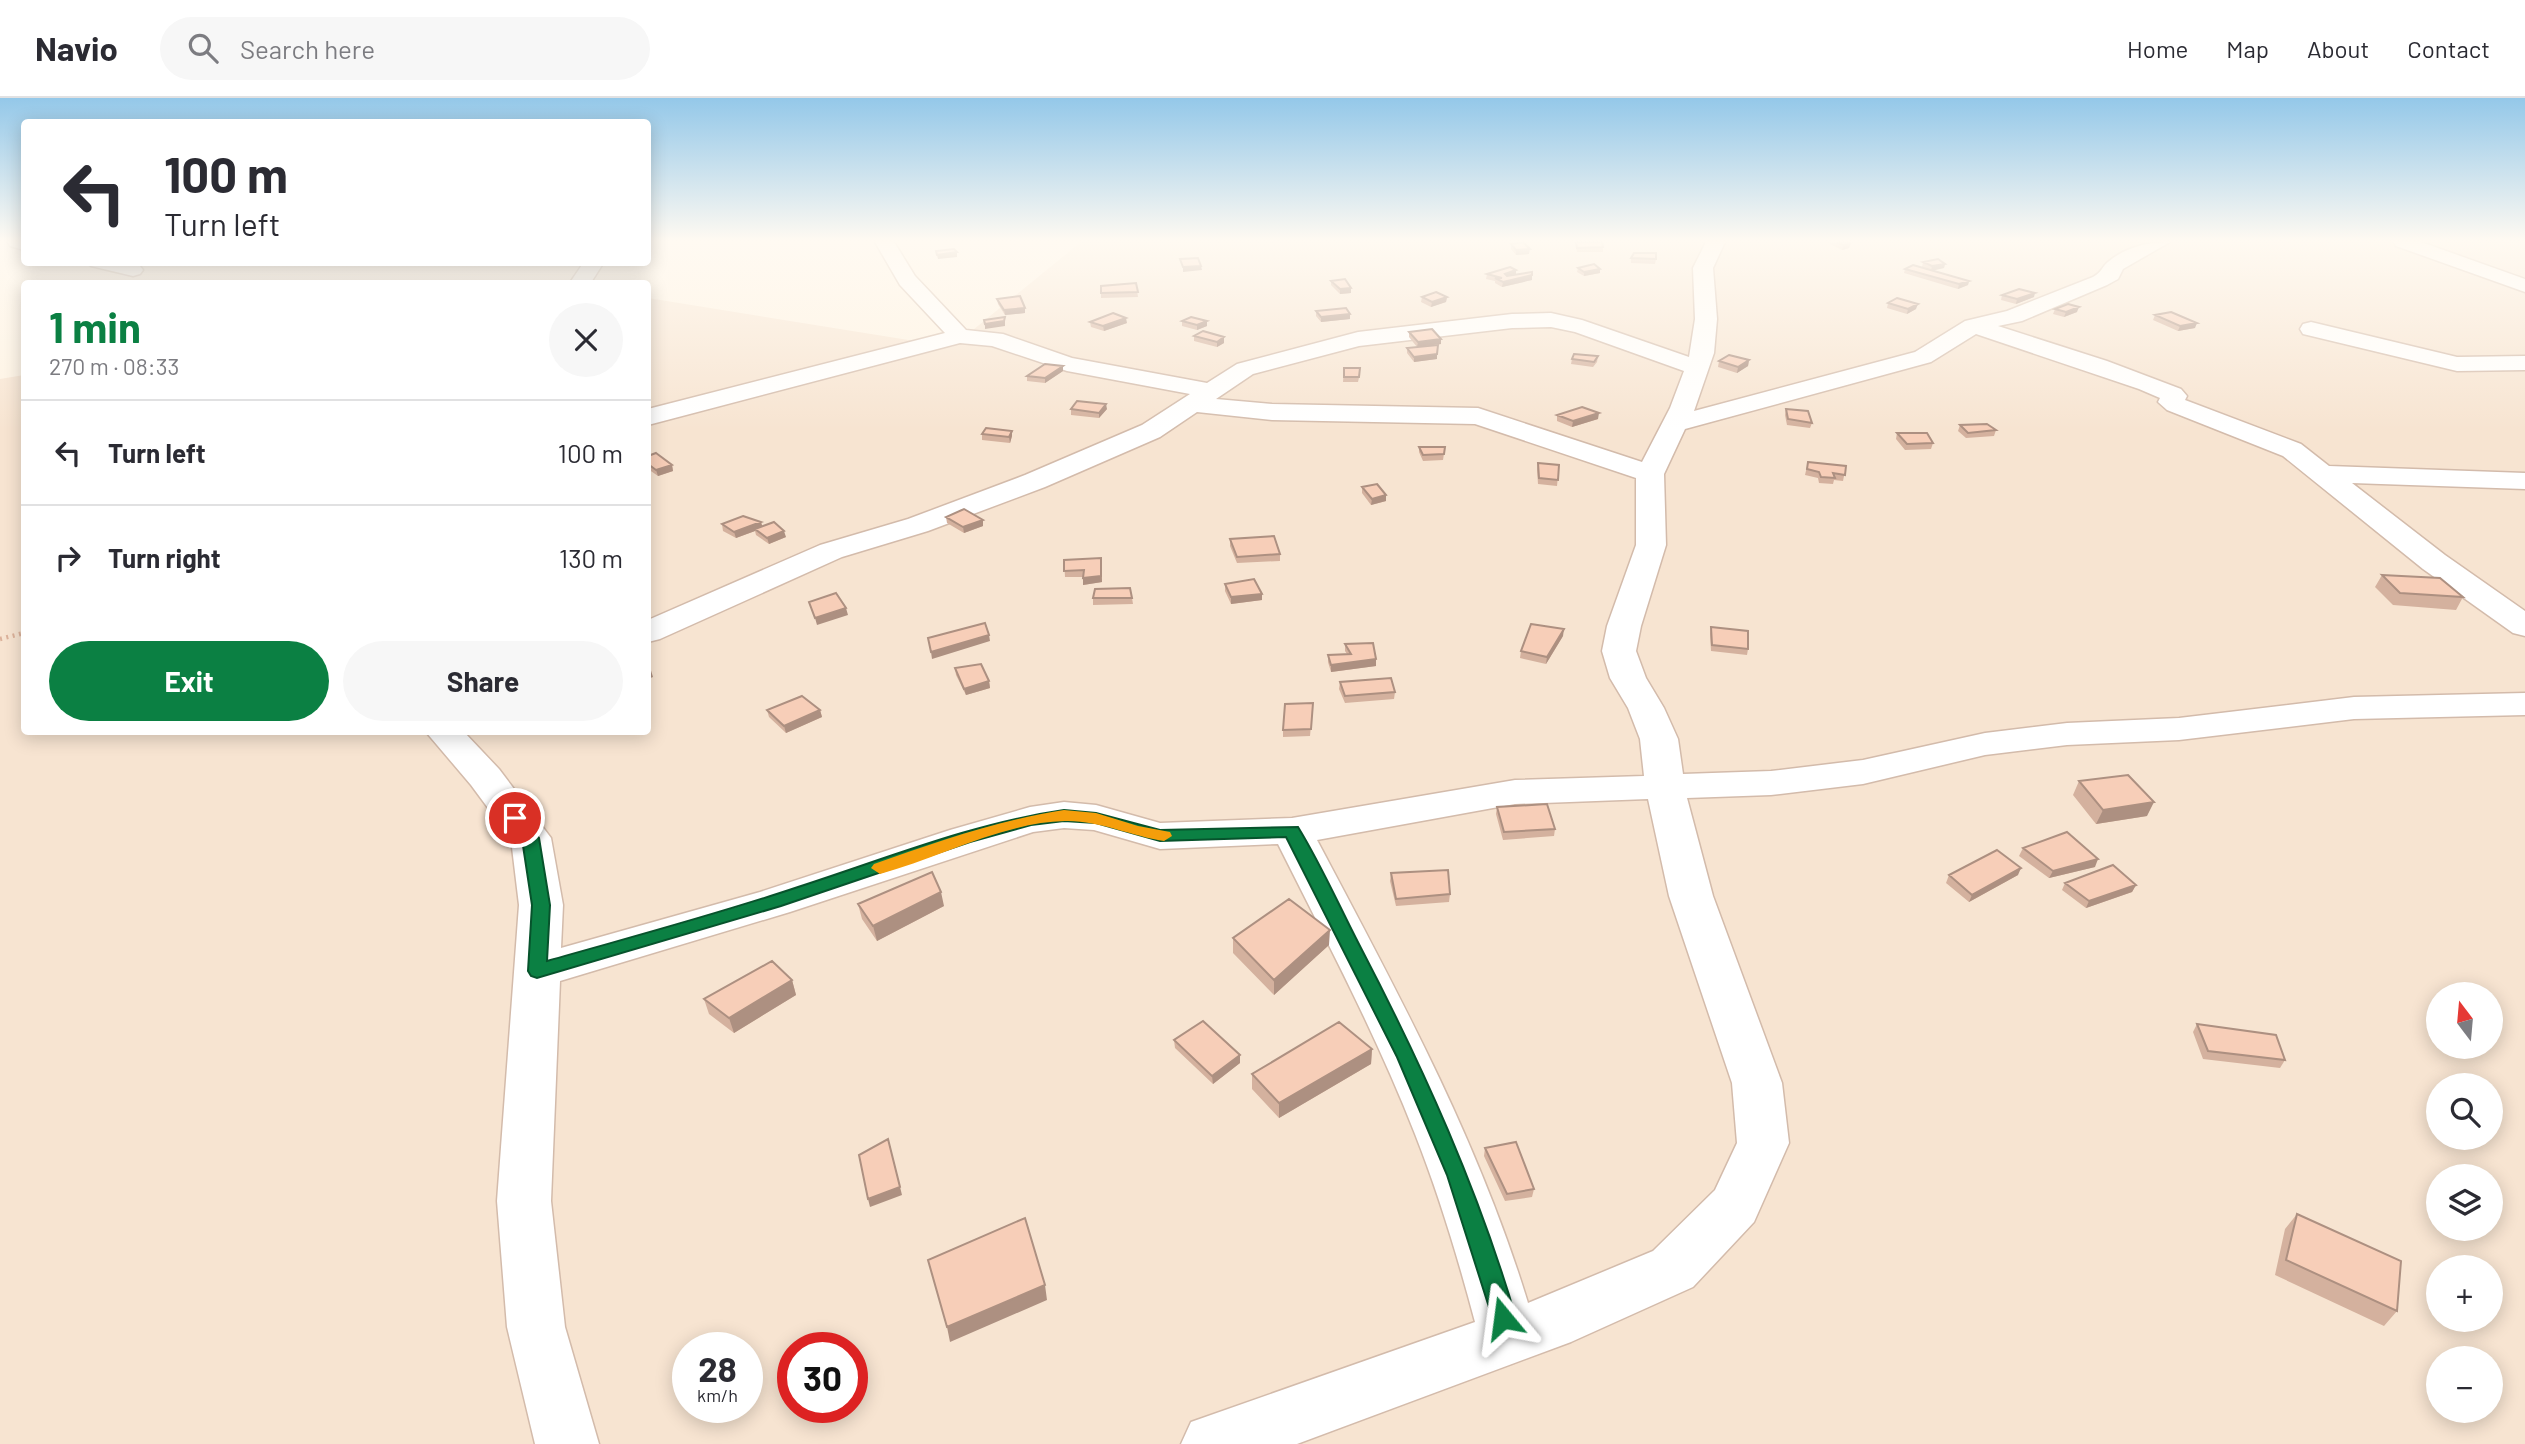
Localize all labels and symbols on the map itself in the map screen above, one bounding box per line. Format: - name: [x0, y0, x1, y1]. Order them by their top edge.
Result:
- pin: [485, 788, 545, 848]
- north arrow: [2426, 982, 2502, 1059]
- position arrow: [1466, 1281, 1540, 1355]
- speed limit sign: 30: [777, 1332, 868, 1423]

